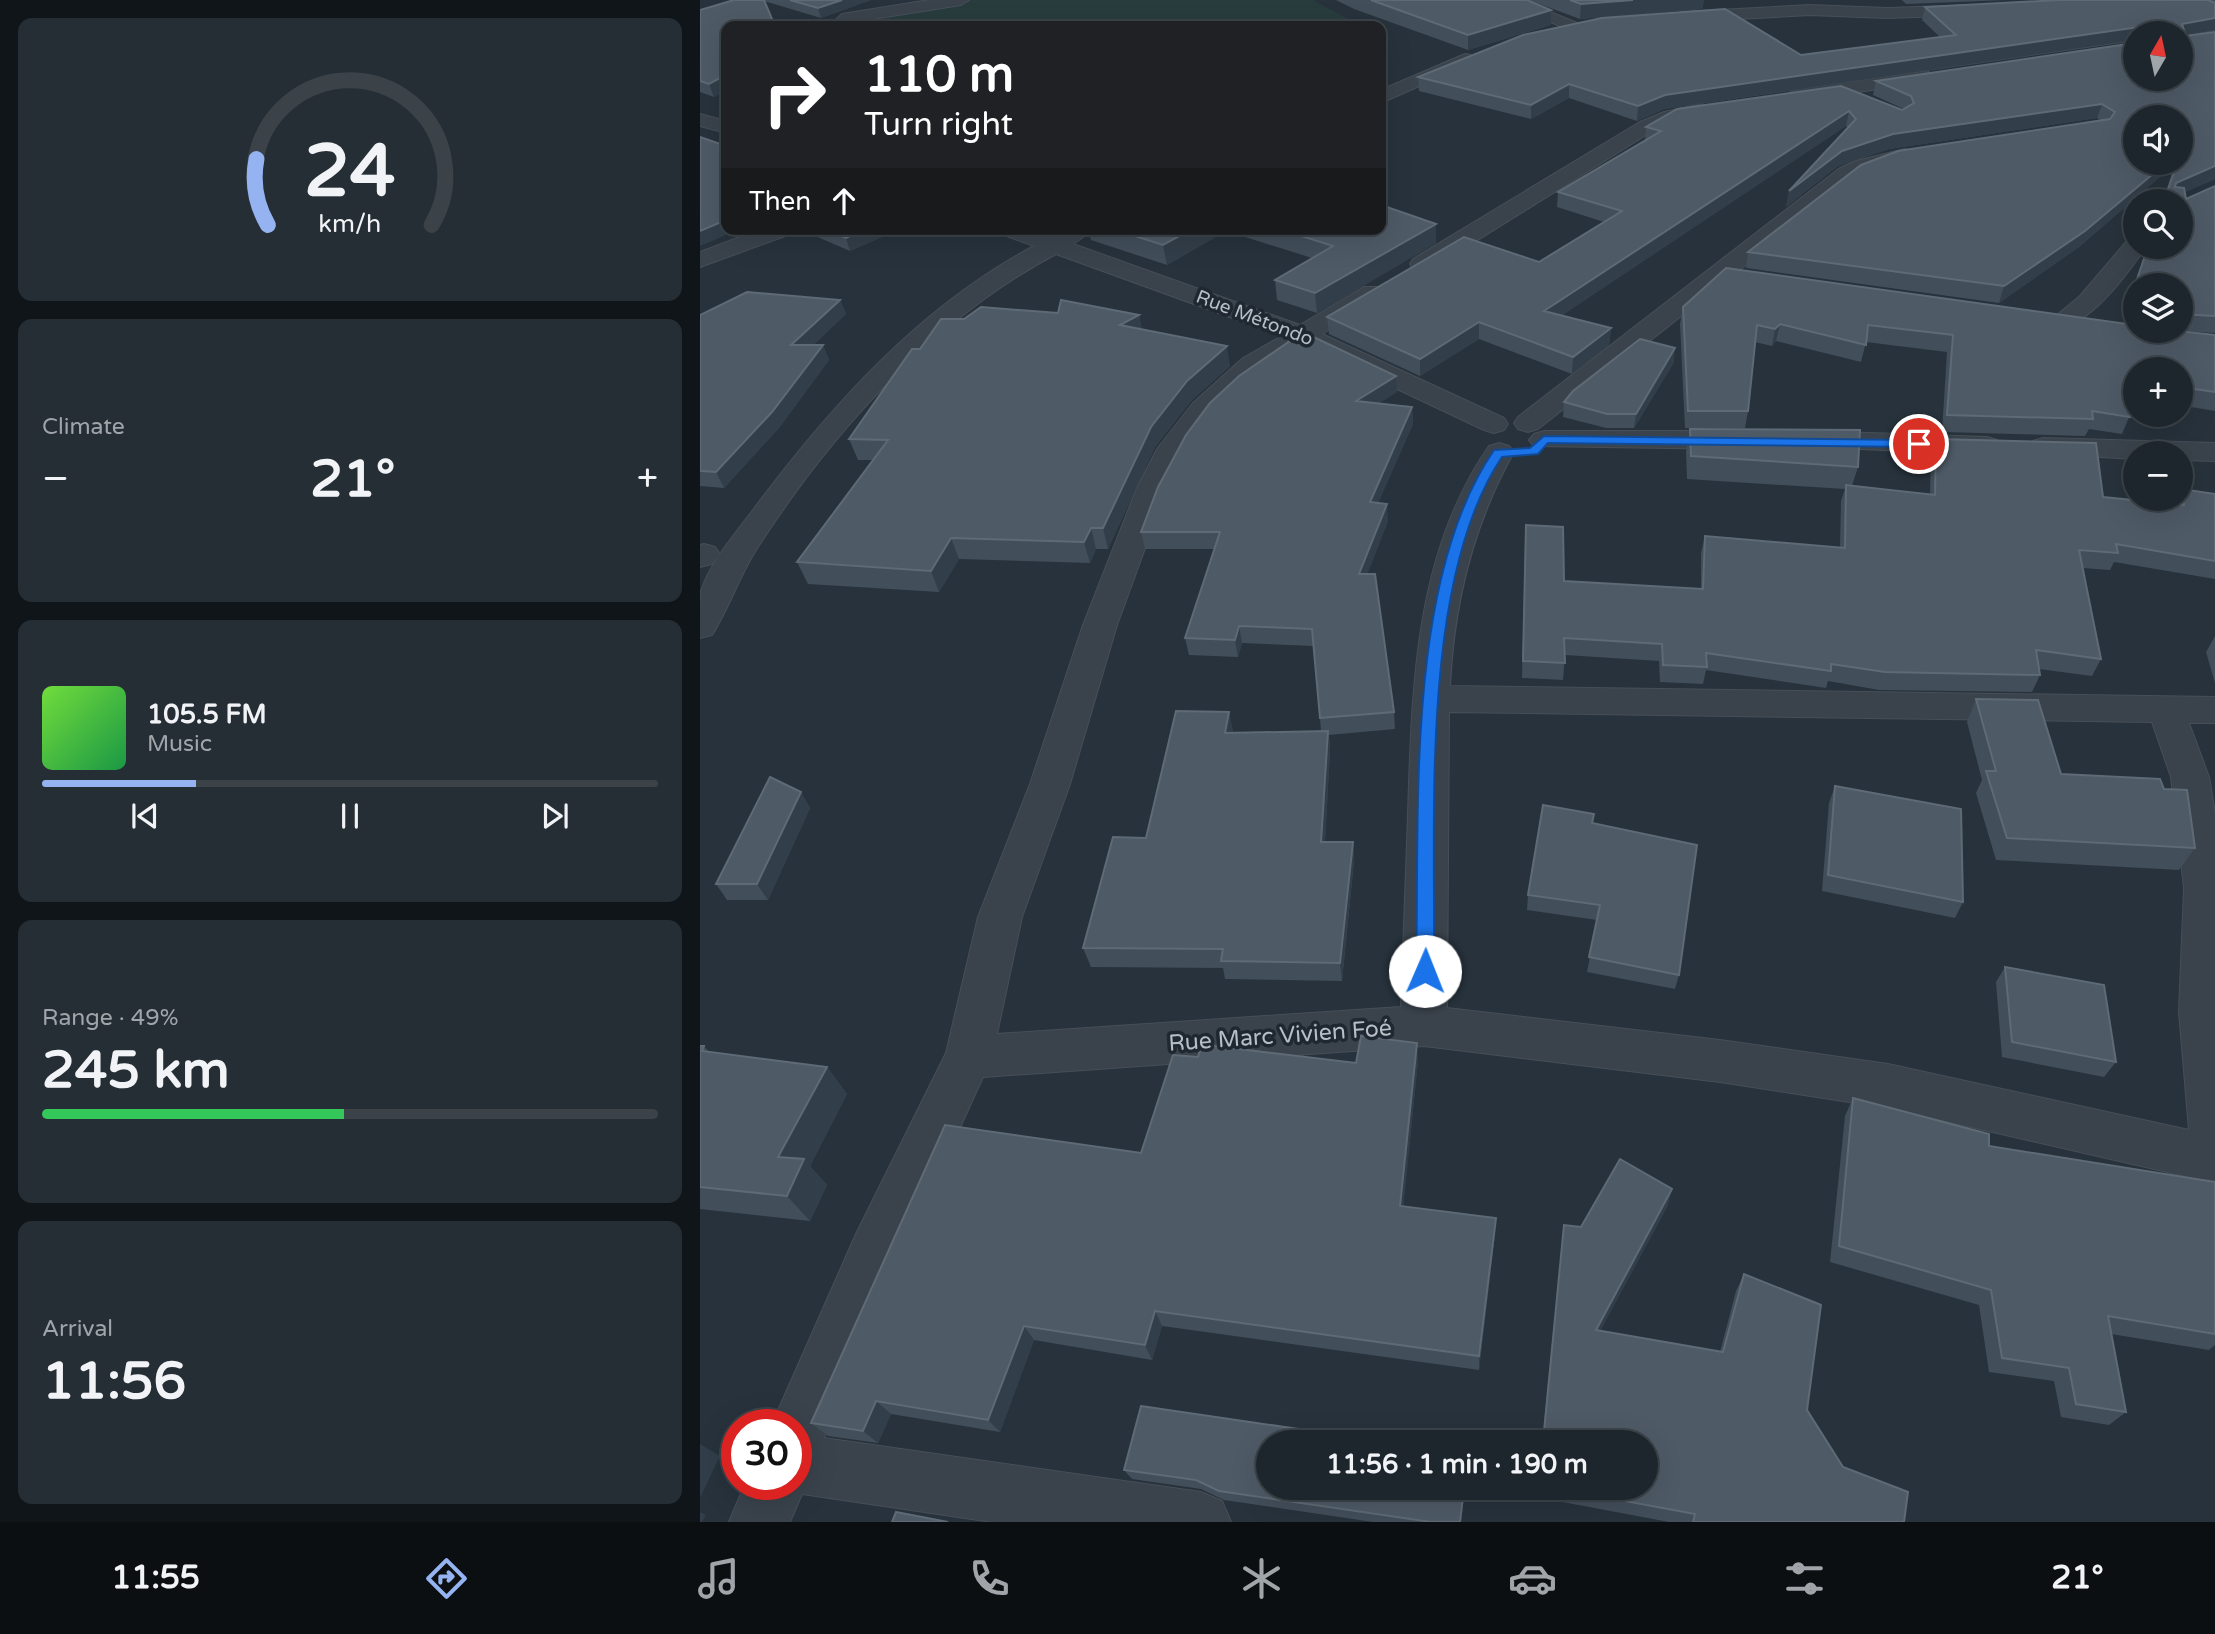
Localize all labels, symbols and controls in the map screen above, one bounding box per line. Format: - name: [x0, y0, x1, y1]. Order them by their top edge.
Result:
- north arrow: [2123, 21, 2193, 91]
- map controls: [2123, 21, 2193, 511]
- text: 110 m: [864, 46, 1014, 105]
- icon: right: [749, 49, 840, 140]
- button: sound: [2123, 105, 2193, 175]
- text: Turn right: [864, 106, 1013, 144]
- text: 24: [304, 129, 396, 217]
- icon: ahead: [825, 182, 863, 220]
- text: Then: [749, 186, 811, 217]
- button: search: [2123, 189, 2193, 259]
- text: km/h: [319, 209, 381, 239]
- button: layers: [2123, 273, 2193, 343]
- street label: Rue Métondo: [1193, 286, 1316, 350]
- button: +: [2123, 357, 2193, 427]
- text: Climate: [42, 413, 125, 441]
- pin: [1889, 414, 1949, 474]
- icon: arrive: [1900, 425, 1938, 463]
- button: −: [2123, 441, 2193, 511]
- text: 21°: [310, 448, 395, 511]
- text: −: [42, 456, 69, 502]
- text: +: [637, 456, 658, 502]
- text: 105.5 FM: [147, 699, 267, 730]
- text: Music: [147, 730, 212, 758]
- icon: previous: [126, 797, 164, 835]
- icon: pause: [331, 797, 369, 835]
- icon: next: [536, 797, 574, 835]
- position arrow: [1388, 934, 1462, 1008]
- text: Range · 49%: [42, 1004, 178, 1032]
- street label: Rue Marc Vivien Foé: [1168, 1014, 1393, 1058]
- text: 245 km: [42, 1039, 230, 1102]
- text: Arrival: [42, 1315, 113, 1343]
- text: 11:56: [42, 1350, 186, 1413]
- speed limit sign: 30: [721, 1409, 812, 1500]
- text: 11:56 · 1 min · 190 m: [1326, 1449, 1588, 1480]
- icon: directions: [422, 1554, 471, 1603]
- icon: music: [694, 1554, 743, 1603]
- icon: phone: [965, 1554, 1014, 1603]
- icon: climate: [1237, 1554, 1286, 1603]
- icon: car: [1508, 1554, 1557, 1603]
- icon: filters: [1780, 1554, 1829, 1603]
- text: 11:55: [111, 1559, 200, 1597]
- text: 21°: [2051, 1559, 2104, 1597]

